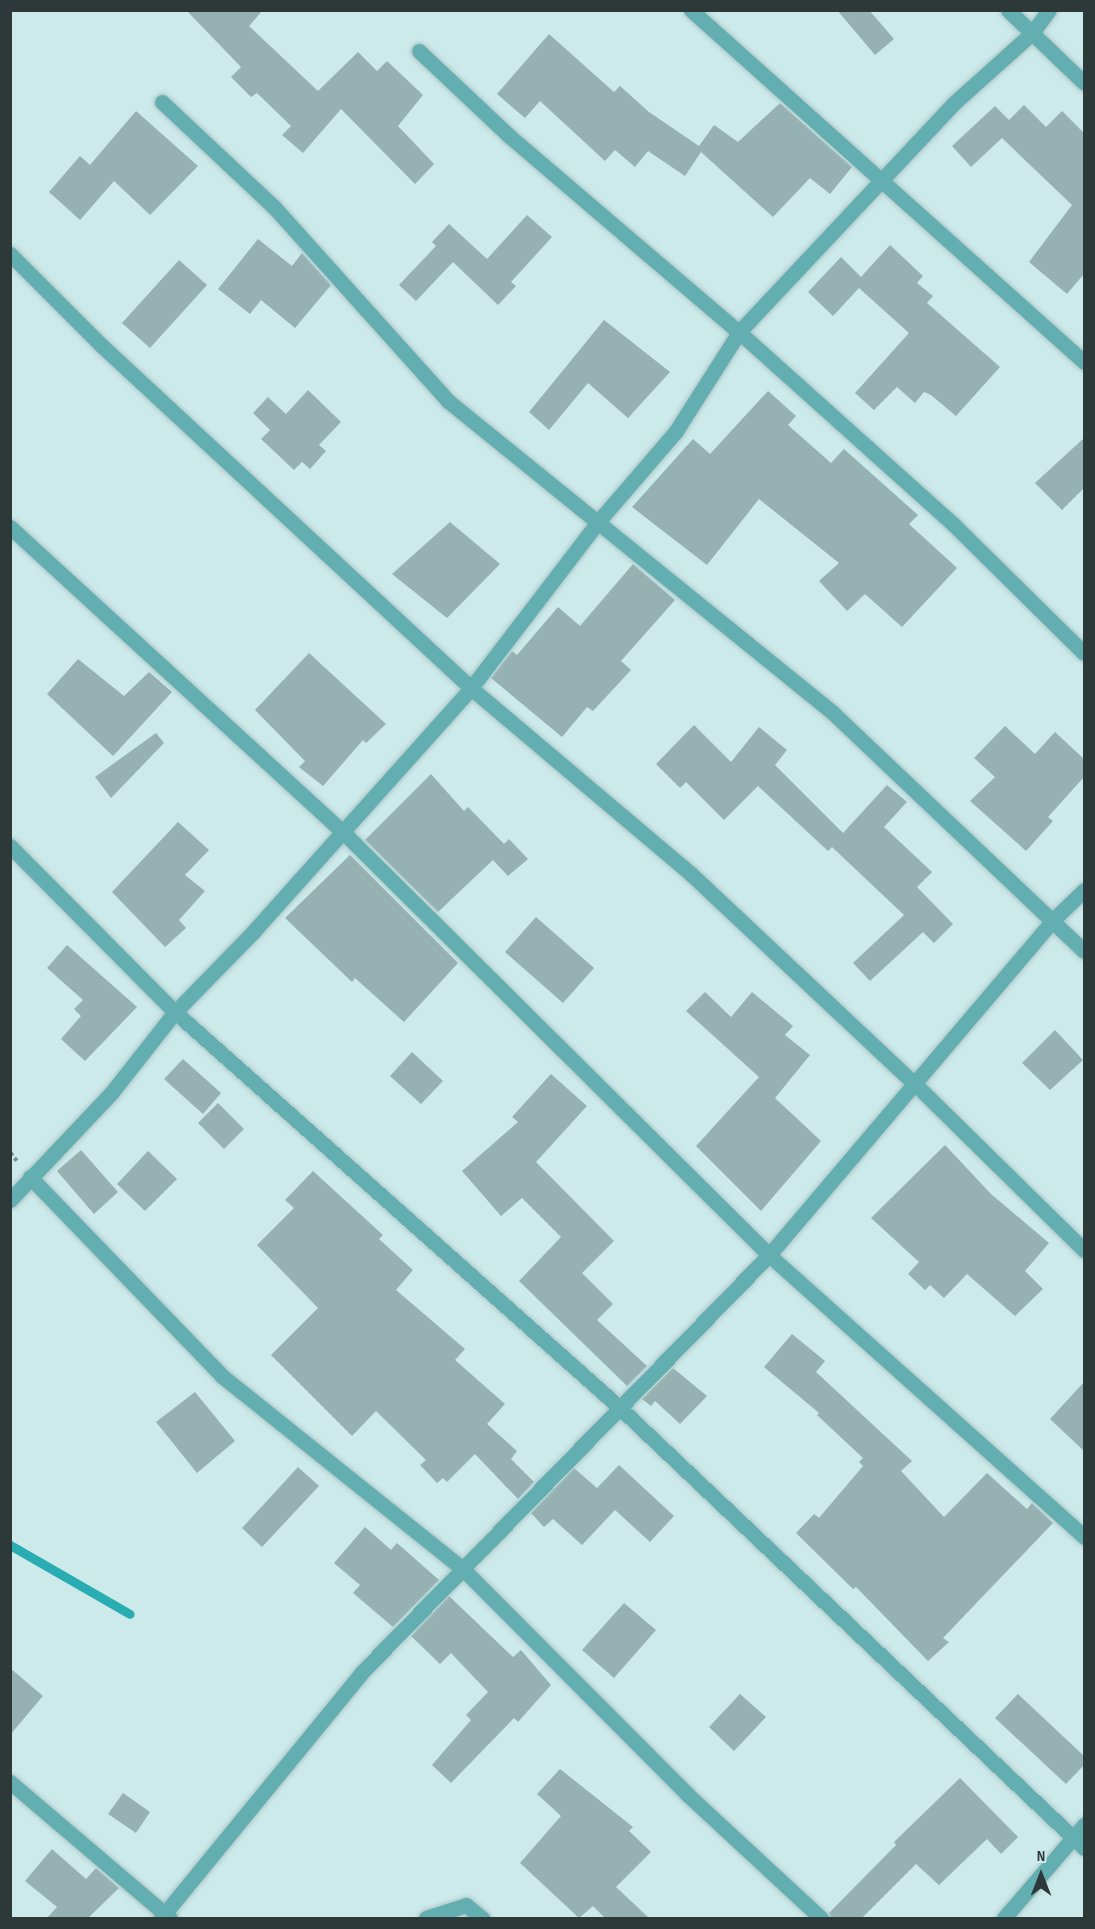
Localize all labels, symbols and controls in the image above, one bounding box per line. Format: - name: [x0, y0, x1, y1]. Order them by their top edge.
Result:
- north arrow: [1011, 1845, 1071, 1905]
- text: N: [1037, 1847, 1045, 1866]

